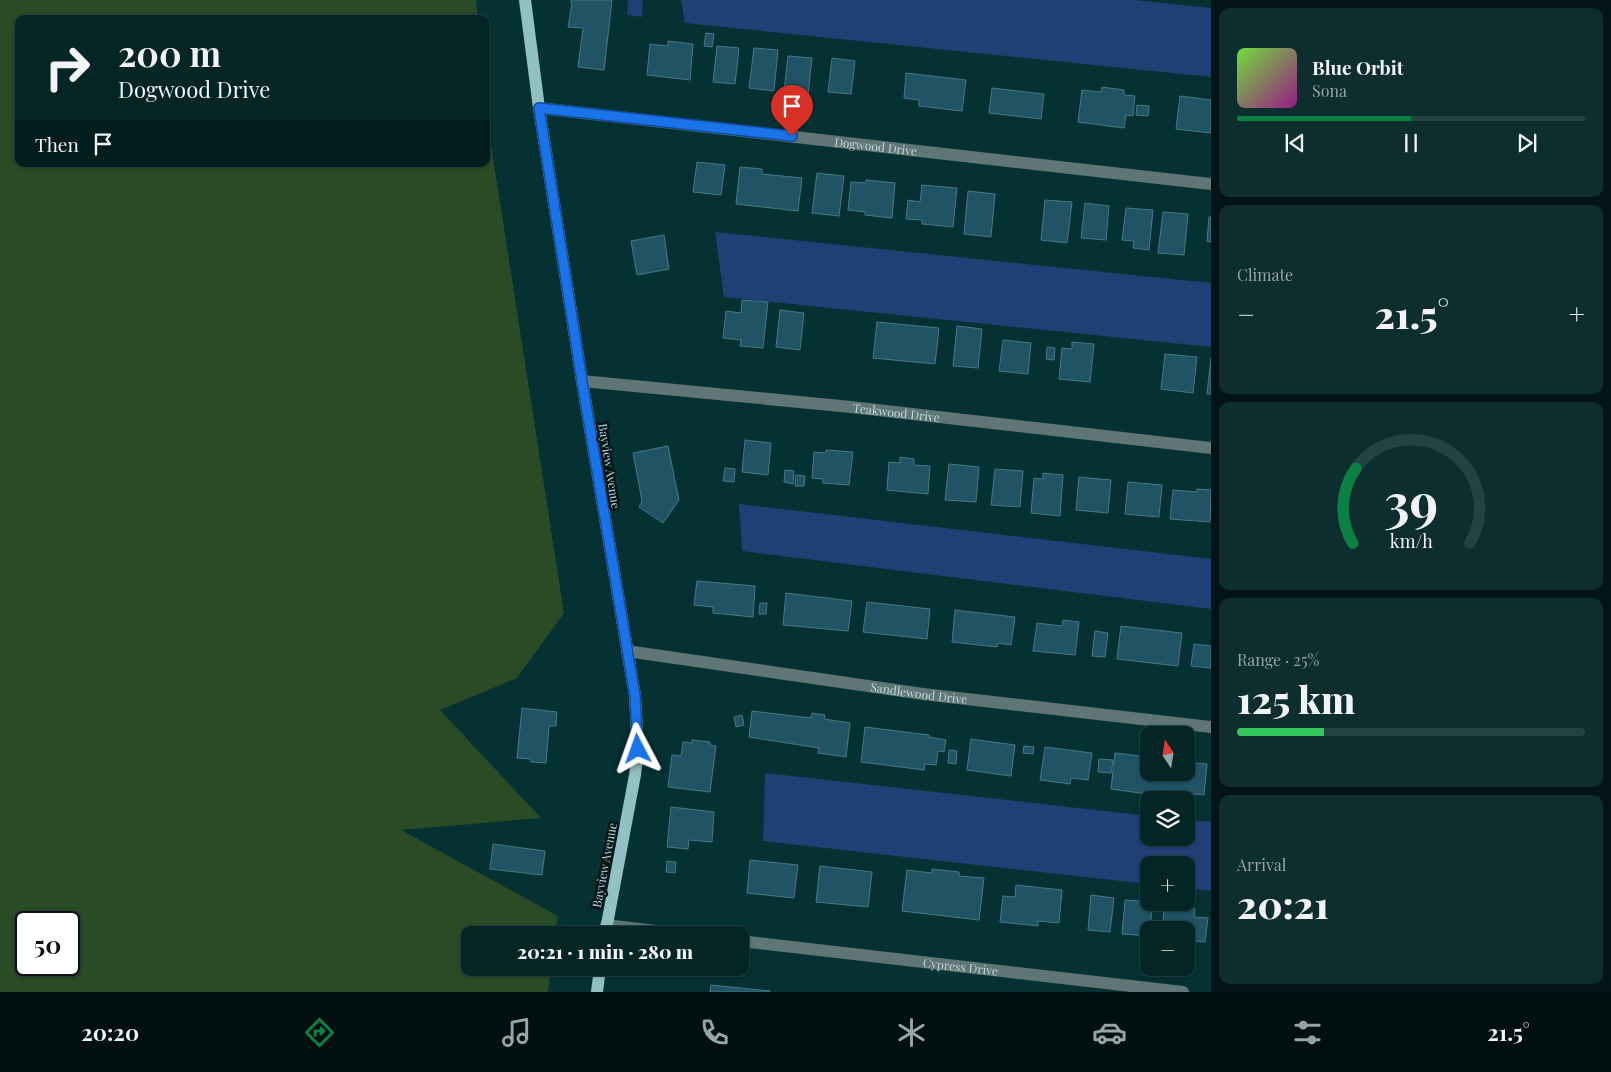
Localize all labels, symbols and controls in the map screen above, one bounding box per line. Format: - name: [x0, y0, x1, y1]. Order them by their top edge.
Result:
- text: 200 m: [118, 29, 221, 76]
- icon: right: [35, 35, 100, 100]
- text: Blue Orbit: [1312, 54, 1403, 80]
- text: Dogwood Drive: [118, 74, 270, 104]
- text: Sona: [1312, 80, 1347, 101]
- pin: [771, 85, 813, 136]
- icon: arrive: [778, 92, 806, 120]
- icon: previous: [1281, 129, 1309, 157]
- icon: pause: [1397, 129, 1425, 157]
- icon: next: [1513, 129, 1541, 157]
- icon: arrive: [89, 130, 117, 158]
- text: Then: [35, 131, 79, 157]
- street label: Dogwood Drive: [834, 133, 918, 159]
- text: Climate: [1237, 264, 1293, 285]
- text: 21.5°: [1375, 288, 1449, 339]
- text: −: [1237, 295, 1255, 332]
- text: +: [1569, 295, 1585, 332]
- street label: Teakwood Drive: [852, 399, 941, 425]
- street label: Bayview Avenue: [595, 422, 625, 510]
- text: 39: [1384, 466, 1438, 535]
- text: km/h: [1390, 529, 1433, 552]
- text: Range · 25%: [1237, 649, 1319, 670]
- text: 125 km: [1237, 673, 1355, 724]
- street label: Sandlewood Drive: [869, 678, 968, 707]
- position arrow: [611, 722, 663, 774]
- north arrow: [1140, 726, 1195, 781]
- map controls: [1140, 726, 1195, 976]
- button: layers: [1140, 791, 1195, 846]
- street label: Bayview Avenue: [588, 821, 620, 909]
- text: Arrival: [1237, 854, 1286, 875]
- button: +: [1140, 856, 1195, 911]
- text: 20:21: [1237, 878, 1329, 929]
- speed limit sign: 50: [15, 911, 80, 976]
- button: −: [1140, 921, 1195, 976]
- text: 20:21 · 1 min · 280 m: [517, 938, 693, 964]
- street label: Cypress Drive: [922, 954, 999, 979]
- icon: directions: [302, 1015, 337, 1050]
- icon: music: [499, 1015, 534, 1050]
- icon: phone: [697, 1015, 732, 1050]
- icon: climate: [894, 1015, 929, 1050]
- icon: car: [1092, 1015, 1127, 1050]
- icon: filters: [1290, 1015, 1325, 1050]
- text: 20:20: [81, 1017, 139, 1047]
- text: 21.5°: [1487, 1017, 1530, 1047]

